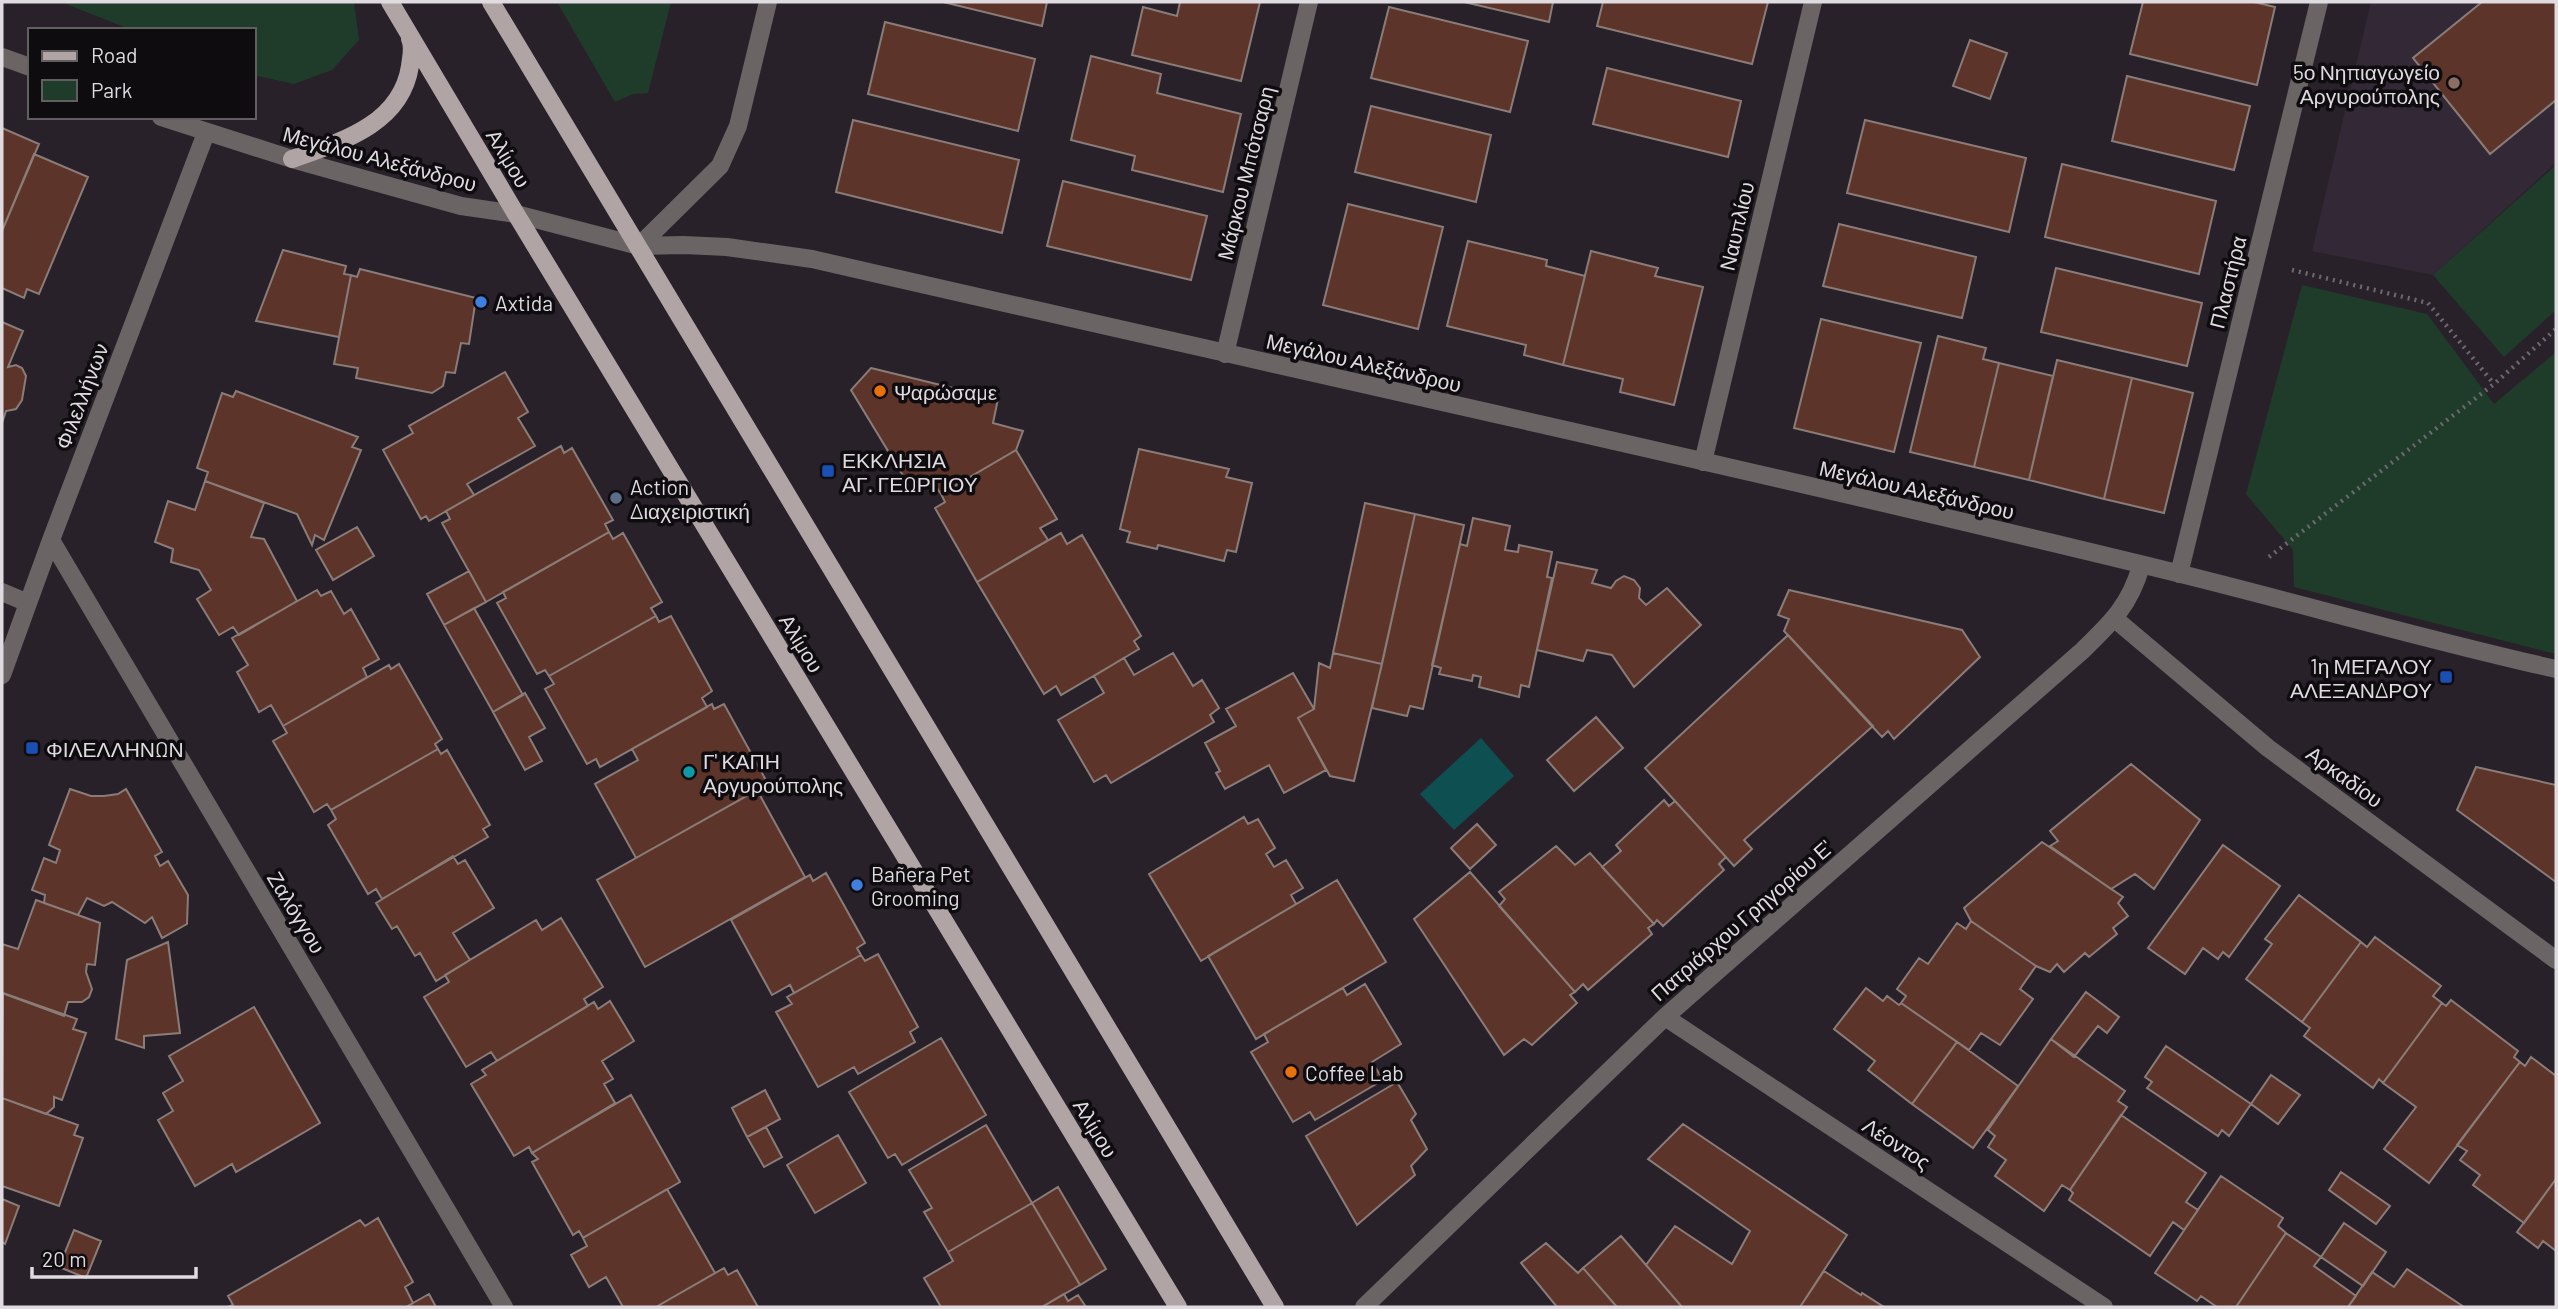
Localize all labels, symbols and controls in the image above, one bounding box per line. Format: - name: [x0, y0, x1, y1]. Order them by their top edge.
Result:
- legend: [28, 28, 256, 119]
- text: Road: [91, 42, 137, 67]
- place label: 5ο Νηπιαγωγείο Αργυρούπολης: [2293, 59, 2440, 108]
- marker: 5ο Νηπιαγωγείο Αργυρούπολης: [2446, 75, 2462, 91]
- text: Park: [91, 77, 132, 102]
- street label: Μάρκου Μπότσαρη: [1211, 83, 1279, 263]
- street label: Μεγάλου Αλεξάνδρου: [281, 120, 479, 196]
- street label: Αλίμου: [482, 124, 536, 192]
- street label: Ναυπλίου: [1714, 179, 1758, 273]
- street label: Πλαστήρα: [2203, 233, 2251, 331]
- place label: Axtida: [495, 290, 553, 315]
- marker: Axtida: [473, 294, 489, 310]
- street label: Μεγάλου Αλεξάνδρου: [1264, 327, 1464, 397]
- street label: Φιλελλήνων: [49, 340, 113, 452]
- place label: Ψαρώσαμε: [894, 379, 997, 404]
- marker: Ψαρώσαμε: [872, 383, 888, 399]
- place label: ΕΚΚΛΗΣΙΑ ΑΓ. ΓΕΩΡΓΙΟΥ: [842, 447, 978, 496]
- street label: Μεγάλου Αλεξάνδρου: [1817, 454, 2017, 524]
- marker: ΕΚΚΛΗΣΙΑ ΑΓ. ΓΕΩΡΓΙΟΥ: [820, 463, 836, 479]
- place label: Action Διαχειριστική: [630, 474, 750, 523]
- marker: Action Διαχειριστική: [608, 490, 624, 506]
- street label: Αλίμου: [775, 609, 829, 677]
- place label: 1η ΜΕΓΑΛΟΥ ΑΛΕΞΑΝΔΡΟΥ: [2290, 653, 2432, 702]
- marker: 1η ΜΕΓΑΛΟΥ ΑΛΕΞΑΝΔΡΟΥ: [2438, 669, 2454, 685]
- place label: ΦΙΛΕΛΛΗΝΩΝ: [46, 736, 184, 761]
- marker: ΦΙΛΕΛΛΗΝΩΝ: [24, 740, 40, 756]
- street label: Αρκαδίου: [2302, 740, 2388, 812]
- place label: Γ' ΚΑΠΗ Αργυρούπολης: [703, 748, 843, 797]
- marker: Γ' ΚΑΠΗ Αργυρούπολης: [681, 764, 697, 780]
- street label: Πατριάρχου Γρηγορίου Ε': [1645, 834, 1837, 1006]
- place label: Bañera Pet Grooming: [871, 861, 971, 910]
- street label: Ζαλόγγου: [263, 867, 331, 957]
- marker: Bañera Pet Grooming: [849, 877, 865, 893]
- place label: Coffee Lab: [1305, 1060, 1404, 1085]
- marker: Coffee Lab: [1283, 1064, 1299, 1080]
- street label: Αλίμου: [1069, 1094, 1123, 1162]
- street label: Λέοντος: [1859, 1112, 1935, 1174]
- scale bar: [32, 1236, 196, 1280]
- text: 20 m: [42, 1246, 87, 1271]

